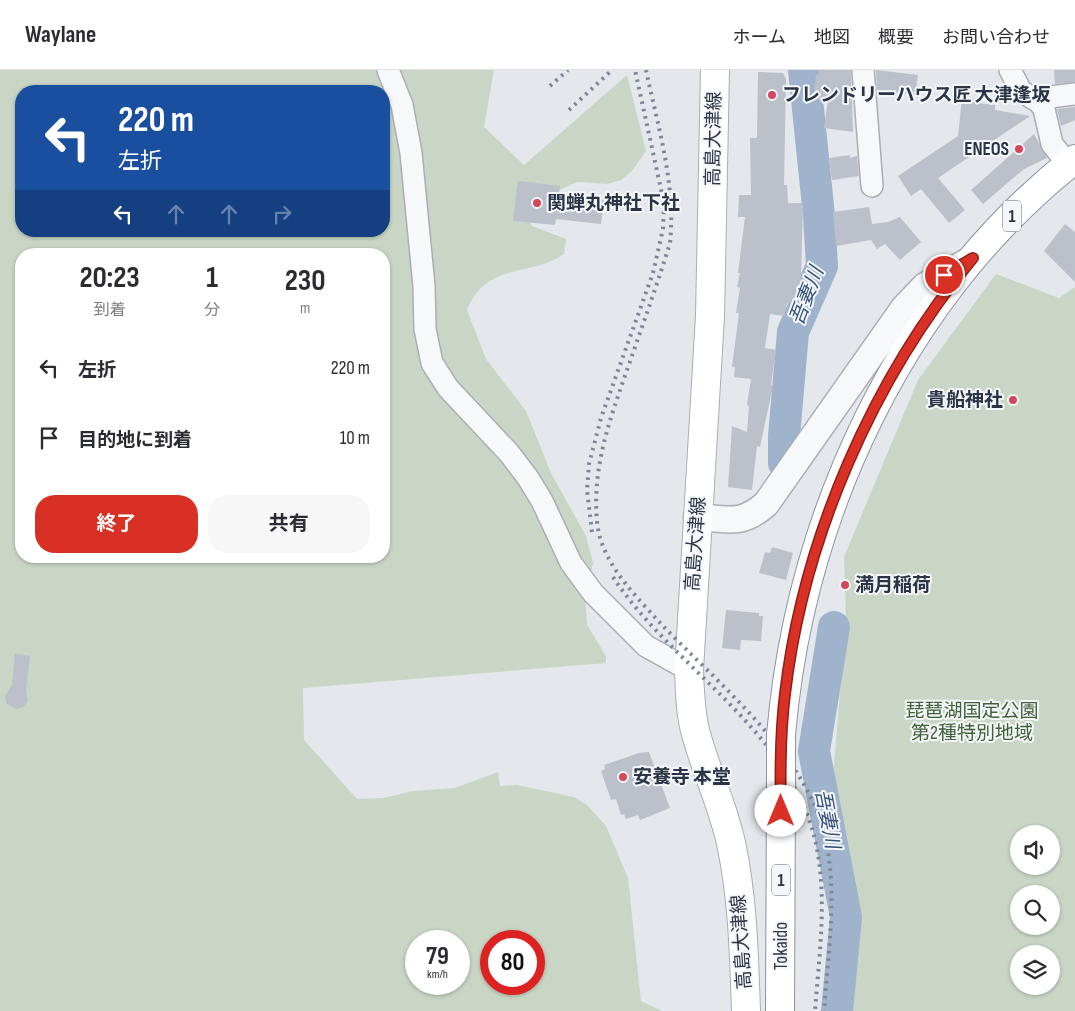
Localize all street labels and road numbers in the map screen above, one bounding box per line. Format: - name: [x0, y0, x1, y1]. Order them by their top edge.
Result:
- street label: 高島大津線: [702, 91, 726, 187]
- road number: 1: [1003, 200, 1021, 232]
- street label: 高島大津線: [681, 496, 711, 592]
- road number: 1: [772, 864, 790, 896]
- street label: 高島大津線: [727, 894, 757, 990]
- street label: Tokaido: [770, 922, 793, 970]

